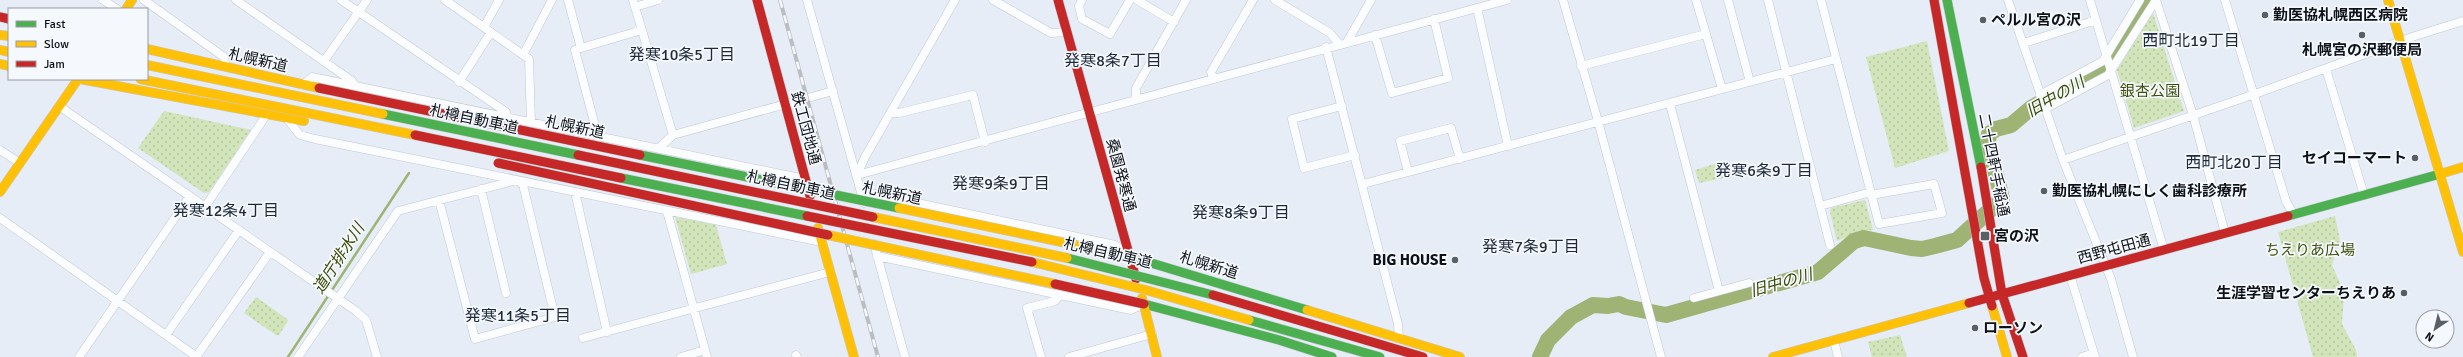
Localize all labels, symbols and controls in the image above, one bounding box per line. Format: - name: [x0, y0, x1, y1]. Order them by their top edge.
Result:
- place label: 勤医協札幌西区病院: [2273, 6, 2408, 24]
- legend: [8, 8, 148, 80]
- marker: 勤医協札幌西区病院: [2260, 10, 2270, 20]
- place label: ペルル宮の沢: [1991, 11, 2081, 29]
- marker: ペルル宮の沢: [1978, 15, 1988, 25]
- text: Fast: [44, 17, 65, 32]
- marker: 札幌宮の沢郵便局: [2357, 30, 2367, 40]
- district label: 西町北19丁目: [2142, 31, 2240, 51]
- text: Slow: [44, 37, 69, 52]
- place label: 札幌宮の沢郵便局: [2302, 41, 2422, 59]
- street label: 札幌新道: [227, 44, 289, 76]
- district label: 発寒10条5丁目: [629, 45, 735, 65]
- district label: 発寒8条7丁目: [1064, 51, 1162, 71]
- text: Jam: [44, 57, 65, 72]
- water label: 旧中の川: [2023, 71, 2090, 122]
- park label: 銀杏公園: [2120, 82, 2180, 100]
- street label: 鉄工団地通: [788, 89, 824, 167]
- street label: 札樽自動車道: [428, 101, 520, 137]
- street label: 札幌新道: [544, 112, 606, 142]
- street label: 二十四軒手稲通: [1975, 112, 2013, 218]
- street label: 桑園発寒通: [1103, 136, 1139, 214]
- place label: セイコーマート: [2302, 149, 2407, 167]
- district label: 西町北20丁目: [2185, 153, 2283, 173]
- marker: セイコーマート: [2410, 153, 2420, 163]
- district label: 発寒6条9丁目: [1715, 161, 1813, 181]
- street label: 札樽自動車道: [745, 167, 837, 203]
- district label: 発寒9条9丁目: [952, 174, 1050, 194]
- street label: 札幌新道: [861, 178, 923, 208]
- place label: 勤医協札幌にしく歯科診療所: [2052, 182, 2247, 200]
- marker: 勤医協札幌にしく歯科診療所: [2039, 186, 2049, 196]
- district label: 発寒12条4丁目: [173, 201, 279, 221]
- district label: 発寒8条9丁目: [1192, 203, 1290, 223]
- water label: 道庁排水川: [309, 218, 370, 298]
- place label: 宮の沢: [1994, 227, 2039, 245]
- marker: 宮の沢: [1979, 230, 1991, 242]
- street label: 西野屯田通: [2075, 231, 2153, 267]
- street label: 札樽自動車道: [1062, 234, 1154, 272]
- district label: 発寒7条9丁目: [1482, 237, 1580, 257]
- park label: ちえりあ広場: [2265, 241, 2355, 259]
- street label: 札幌新道: [1178, 248, 1240, 282]
- place label: BIG HOUSE: [1373, 251, 1447, 269]
- marker: BIG HOUSE: [1450, 255, 1460, 265]
- water label: 旧中の川: [1748, 264, 1817, 301]
- place label: 生涯学習センターちえりあ: [2216, 284, 2396, 302]
- marker: 生涯学習センターちえりあ: [2399, 288, 2409, 298]
- district label: 発寒11条5丁目: [465, 306, 571, 326]
- north arrow: [2415, 309, 2455, 349]
- place label: ローソン: [1983, 319, 2043, 337]
- marker: ローソン: [1970, 323, 1980, 333]
- text: N: [2423, 329, 2436, 344]

